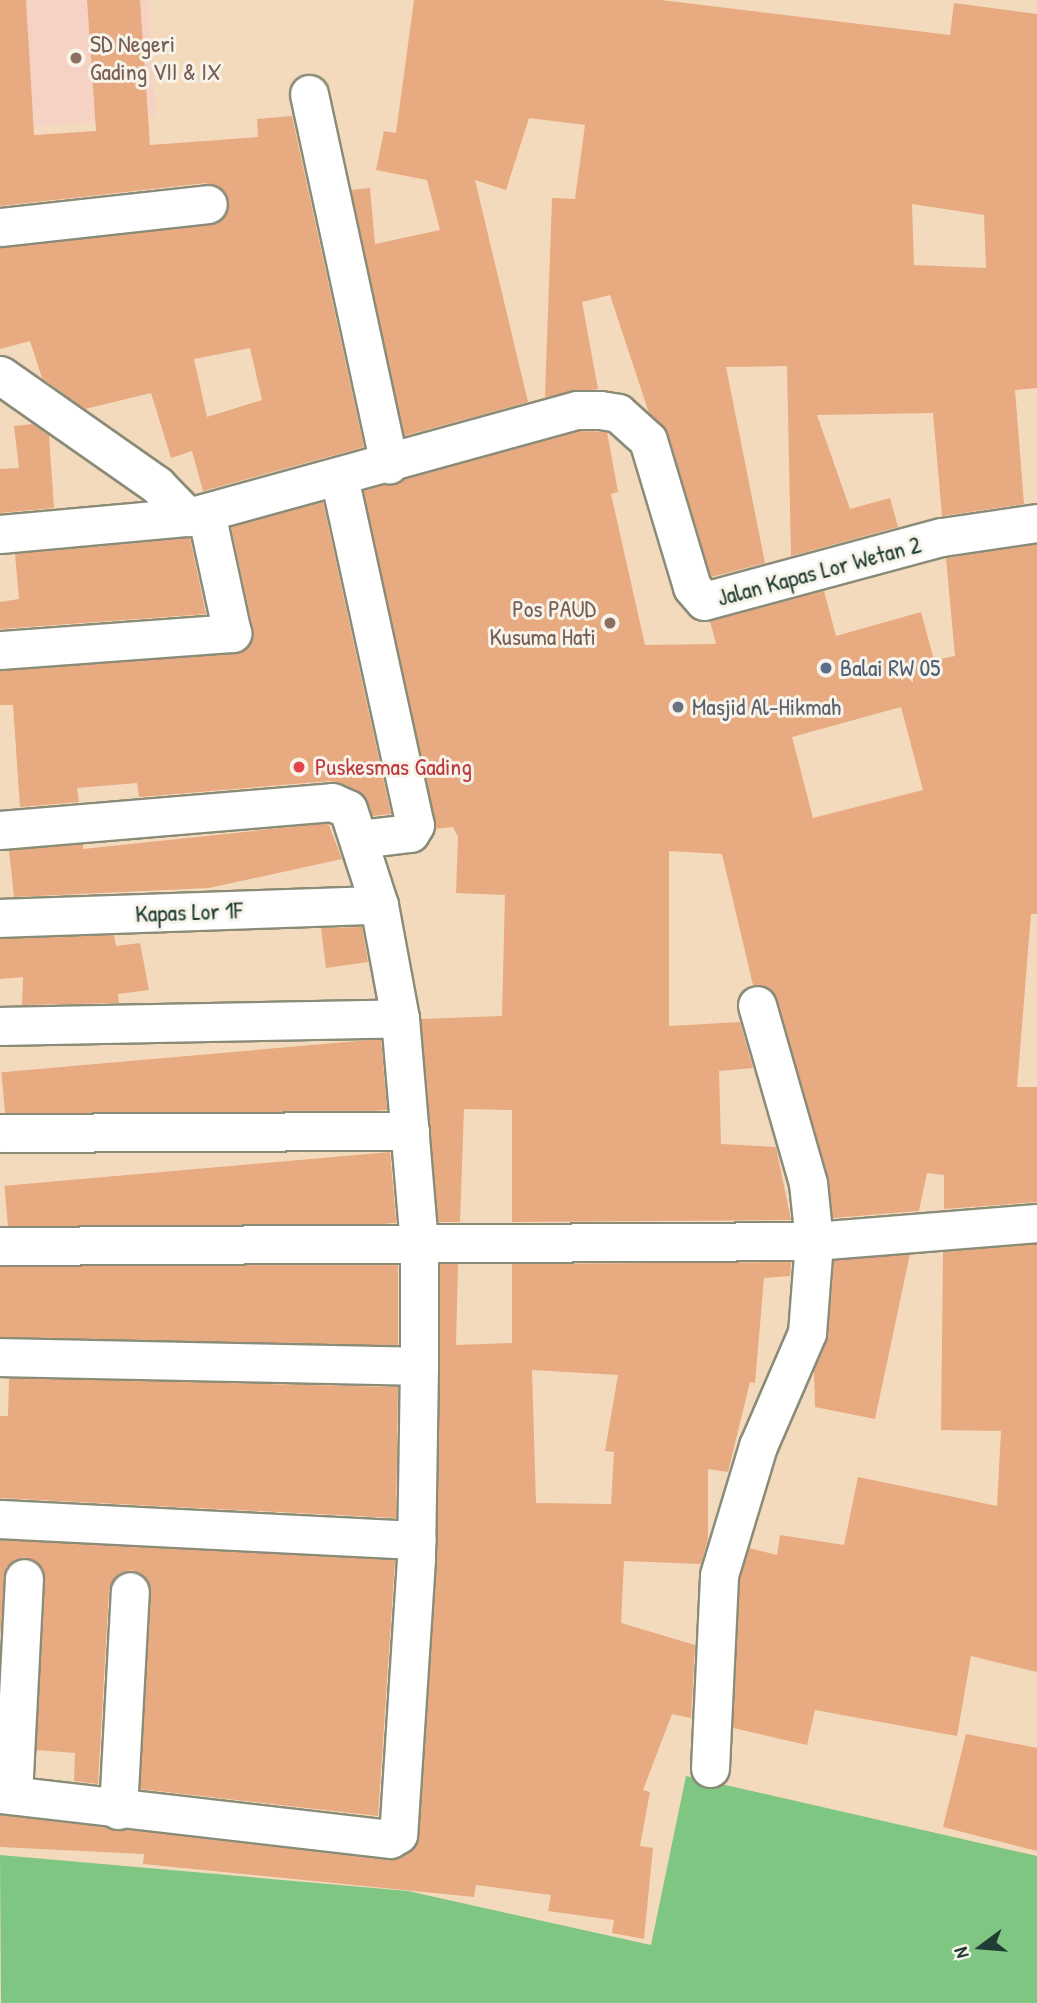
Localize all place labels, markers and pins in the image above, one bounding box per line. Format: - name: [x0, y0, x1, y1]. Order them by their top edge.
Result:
- place label: SD Negeri Gading VII & IX: [90, 30, 221, 86]
- marker: SD Negeri Gading VII & IX: [68, 50, 84, 66]
- place label: Pos PAUD Kusuma Hati: [489, 595, 596, 651]
- marker: Pos PAUD Kusuma Hati: [602, 615, 618, 631]
- place label: Balai RW 05: [840, 654, 940, 682]
- marker: Balai RW 05: [818, 660, 834, 676]
- place label: Masjid Al-Hikmah: [692, 693, 841, 721]
- marker: Masjid Al-Hikmah: [670, 699, 686, 715]
- place label: Puskesmas Gading: [315, 753, 472, 781]
- marker: Puskesmas Gading: [289, 757, 309, 777]

